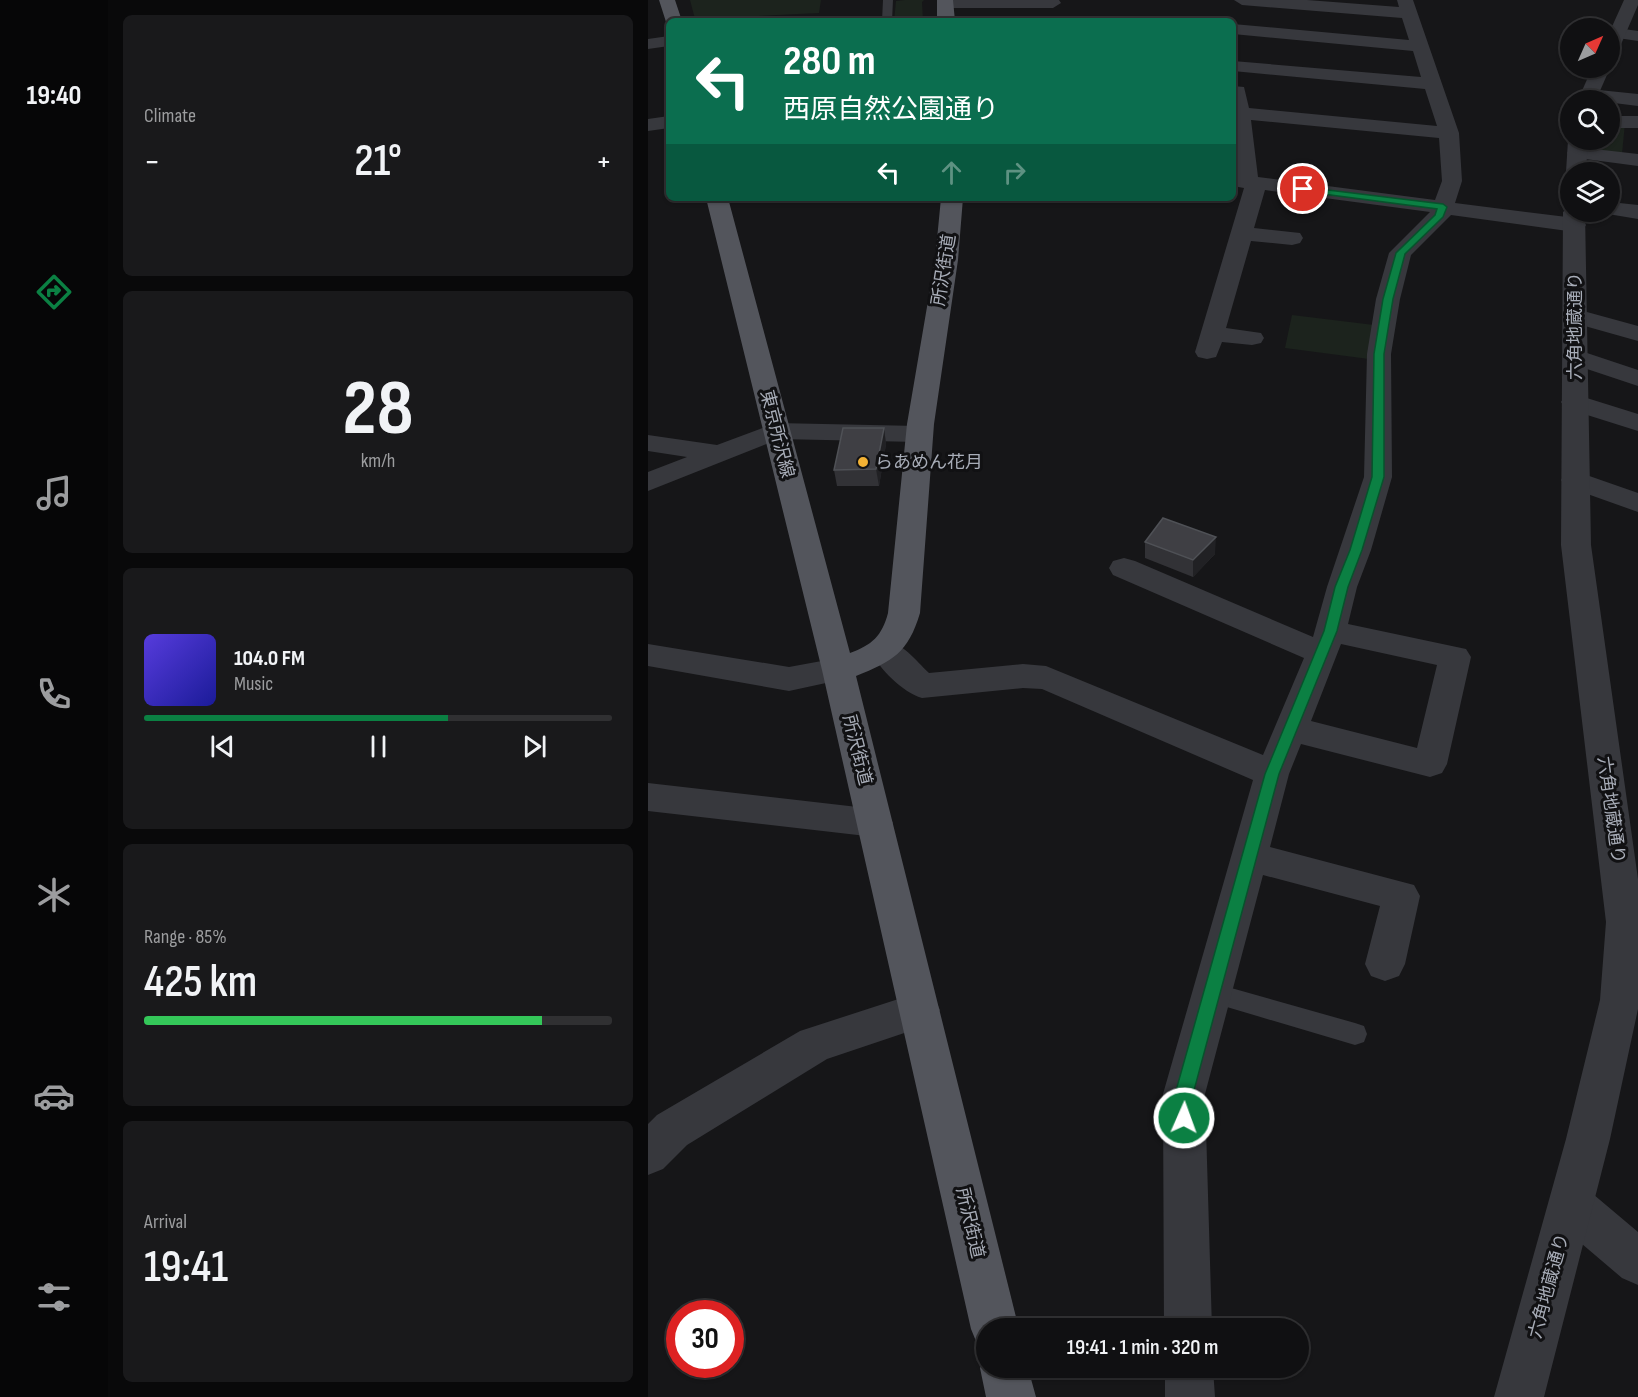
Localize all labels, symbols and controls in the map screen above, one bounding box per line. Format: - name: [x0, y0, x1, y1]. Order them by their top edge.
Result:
- north arrow: [1560, 18, 1620, 78]
- map controls: [1560, 18, 1620, 222]
- text: 280 m: [783, 36, 876, 87]
- icon: left: [684, 42, 762, 120]
- text: 19:40: [27, 80, 81, 112]
- button: search: [1560, 90, 1620, 150]
- text: 西原自然公園通り: [783, 94, 999, 126]
- text: Climate: [144, 104, 196, 128]
- text: 21°: [354, 134, 402, 189]
- text: −: [144, 142, 160, 182]
- text: +: [596, 142, 612, 182]
- icon: left: [872, 156, 905, 189]
- icon: ahead: [935, 156, 968, 189]
- icon: right: [998, 156, 1031, 189]
- button: layers: [1560, 162, 1620, 222]
- pin: [1277, 163, 1328, 214]
- icon: arrive: [1286, 172, 1319, 205]
- street label: 所沢街道: [928, 233, 960, 307]
- icon: directions: [33, 271, 75, 313]
- street label: 六角地蔵通り: [1565, 272, 1586, 380]
- text: 28: [343, 363, 413, 456]
- street label: 東京所沢線: [756, 388, 798, 480]
- text: km/h: [361, 449, 395, 473]
- place label: らあめん花月: [875, 452, 983, 473]
- marker: らあめん花月: [856, 455, 870, 469]
- icon: music: [33, 472, 75, 514]
- text: 104.0 FM: [234, 645, 305, 672]
- text: Music: [234, 672, 273, 696]
- icon: phone: [33, 673, 75, 715]
- street label: 所沢街道: [838, 713, 876, 787]
- icon: previous: [206, 730, 239, 763]
- icon: pause: [362, 730, 395, 763]
- icon: next: [518, 730, 551, 763]
- street label: 六角地蔵通り: [1593, 755, 1629, 865]
- icon: climate: [33, 874, 75, 916]
- text: Range · 85%: [144, 925, 227, 949]
- text: 425 km: [144, 955, 257, 1010]
- icon: car: [33, 1075, 75, 1117]
- position arrow: [1152, 1086, 1216, 1150]
- street label: 所沢街道: [952, 1186, 988, 1260]
- text: Arrival: [144, 1210, 187, 1234]
- street label: 六角地蔵通り: [1525, 1231, 1573, 1341]
- text: 19:41: [144, 1240, 228, 1295]
- icon: filters: [33, 1276, 75, 1318]
- speed limit sign: 30: [666, 1300, 744, 1378]
- text: 19:41 · 1 min · 320 m: [1067, 1334, 1218, 1361]

